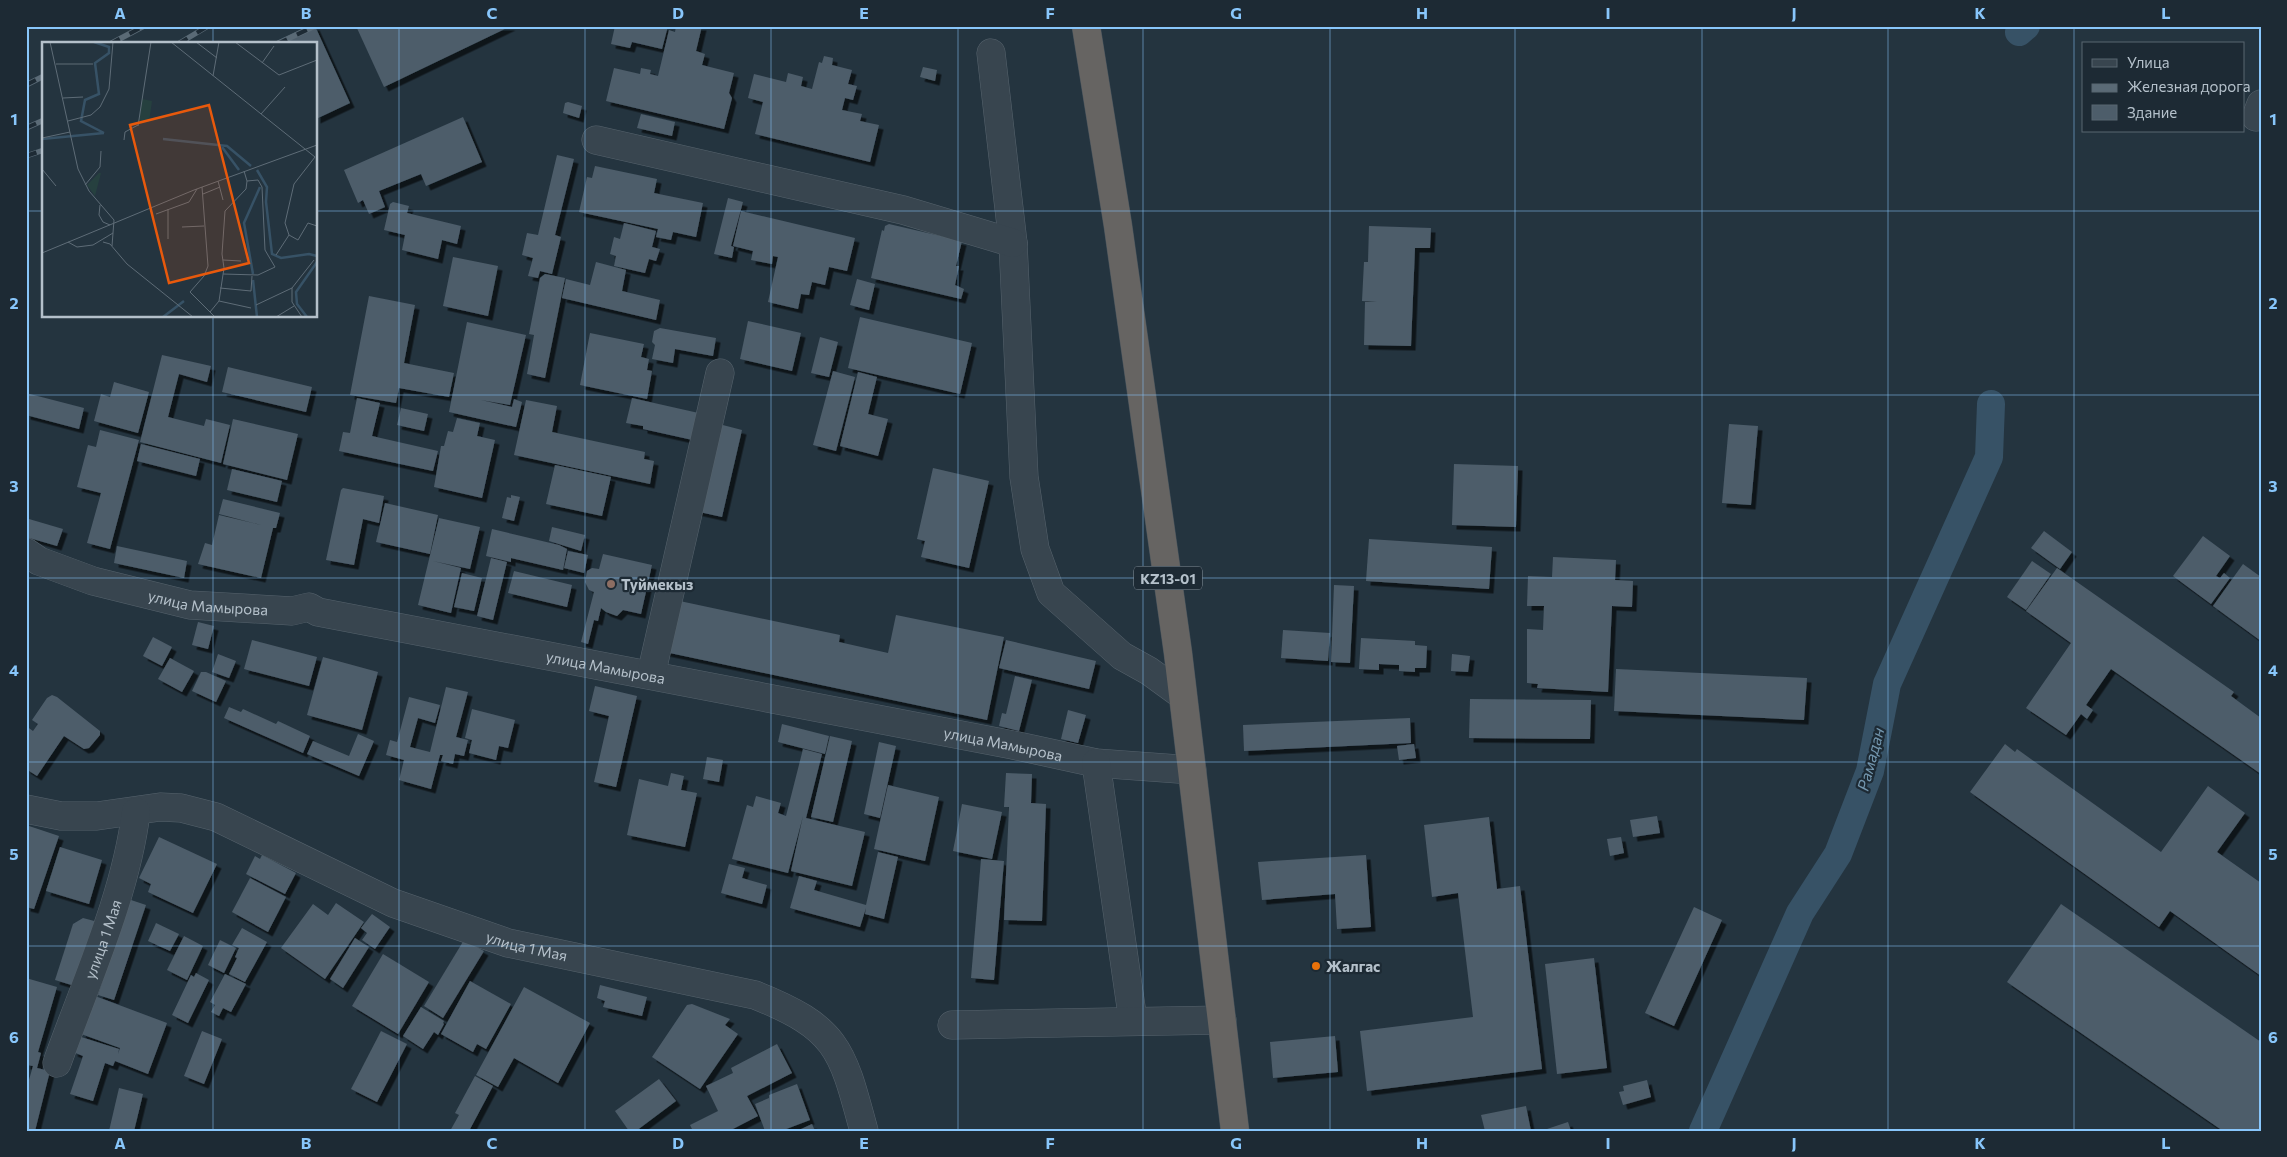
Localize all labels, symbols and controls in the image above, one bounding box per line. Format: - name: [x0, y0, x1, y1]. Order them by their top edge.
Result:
- text: A: [114, 3, 126, 22]
- text: B: [301, 3, 312, 22]
- text: C: [487, 3, 498, 22]
- text: D: [672, 3, 684, 22]
- text: E: [859, 3, 869, 22]
- text: F: [1045, 3, 1055, 22]
- text: G: [1230, 3, 1242, 22]
- text: H: [1416, 3, 1428, 22]
- text: I: [1605, 3, 1611, 22]
- text: J: [1791, 3, 1797, 22]
- text: K: [1974, 3, 1986, 22]
- text: L: [2161, 3, 2171, 22]
- inset map: [42, 42, 318, 318]
- legend: [2082, 42, 2244, 132]
- text: Улица: [2127, 53, 2169, 71]
- text: Железная дорога: [2127, 77, 2251, 95]
- text: Здание: [2127, 103, 2177, 121]
- text: 1: [10, 109, 18, 128]
- text: 1: [2269, 109, 2277, 128]
- text: 2: [9, 293, 19, 312]
- text: 2: [2268, 293, 2278, 312]
- text: 3: [9, 476, 19, 495]
- text: 3: [2268, 476, 2278, 495]
- road number: KZ13-01: [1134, 566, 1202, 590]
- place label: Туймекыз: [621, 575, 693, 593]
- marker: Туймекыз: [605, 578, 617, 590]
- street label: улица Мамырова: [146, 586, 269, 619]
- street label: улица Мамырова: [544, 647, 667, 687]
- text: 4: [9, 660, 19, 679]
- text: 4: [2268, 660, 2278, 679]
- street label: улица Мамырова: [942, 723, 1064, 765]
- water label: Рамадан: [1852, 725, 1888, 793]
- text: 5: [9, 844, 19, 863]
- text: 5: [2268, 844, 2278, 863]
- street label: улица 1 Мая: [80, 897, 125, 982]
- street label: улица 1 Мая: [484, 927, 569, 964]
- place label: Жалгас: [1326, 957, 1380, 975]
- marker: Жалгас: [1310, 960, 1322, 972]
- text: 6: [9, 1027, 19, 1046]
- text: 6: [2268, 1027, 2278, 1046]
- text: A: [114, 1133, 126, 1152]
- text: B: [301, 1133, 312, 1152]
- text: C: [487, 1133, 498, 1152]
- text: D: [672, 1133, 684, 1152]
- text: E: [859, 1133, 869, 1152]
- text: F: [1045, 1133, 1055, 1152]
- text: G: [1230, 1133, 1242, 1152]
- text: H: [1416, 1133, 1428, 1152]
- text: I: [1605, 1133, 1611, 1152]
- text: J: [1791, 1133, 1797, 1152]
- text: K: [1974, 1133, 1986, 1152]
- text: L: [2161, 1133, 2171, 1152]

